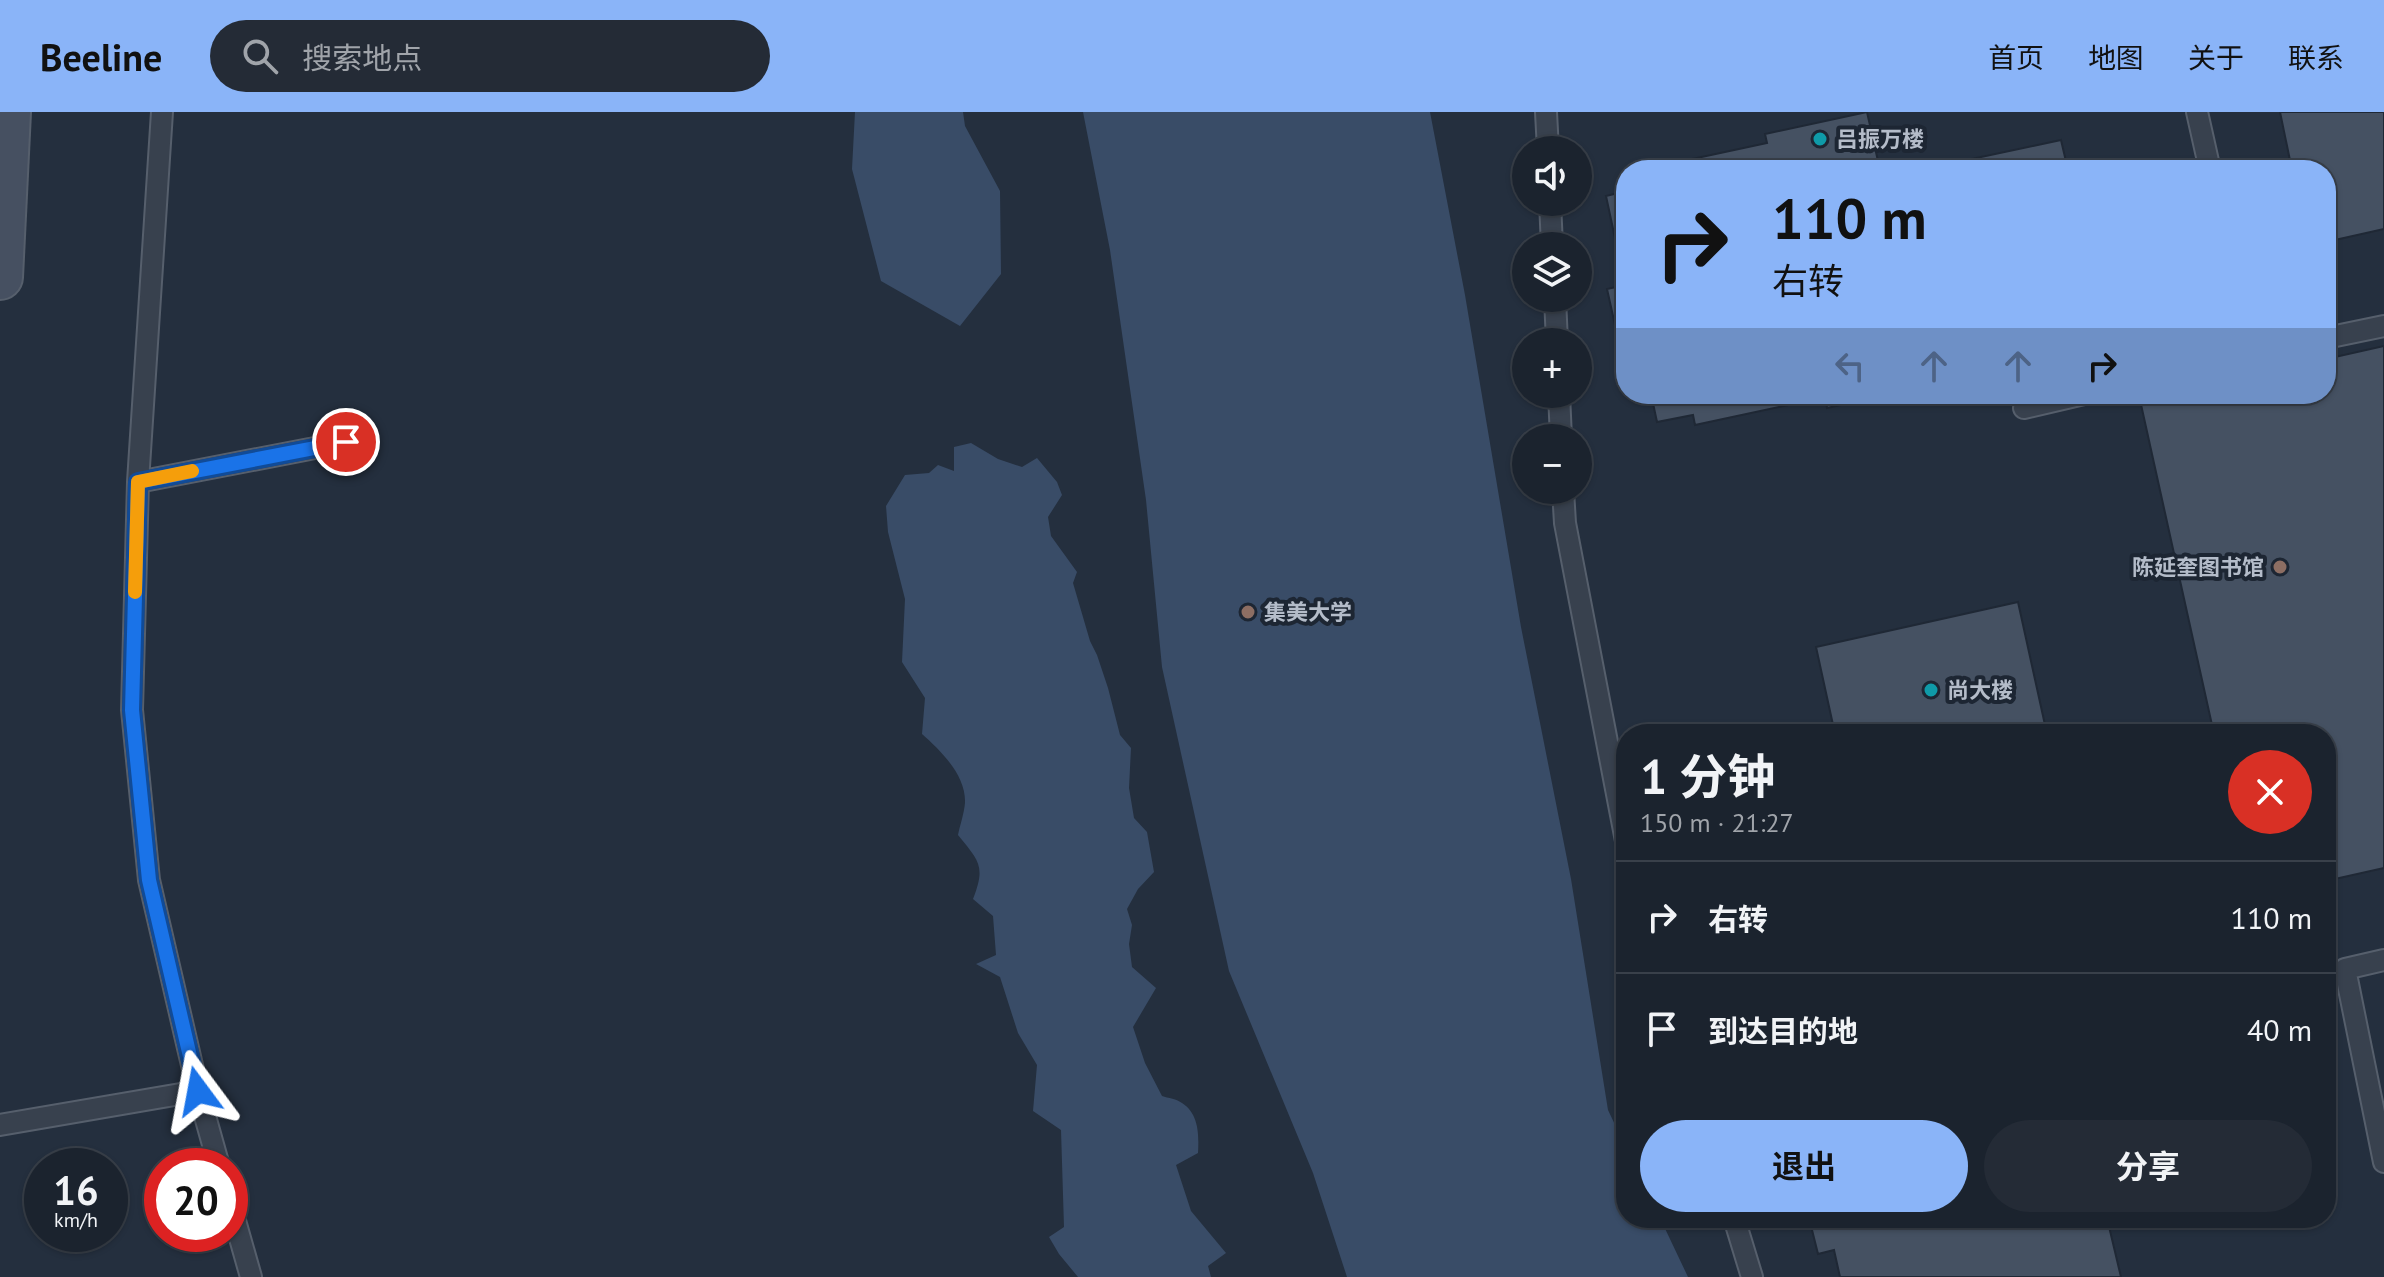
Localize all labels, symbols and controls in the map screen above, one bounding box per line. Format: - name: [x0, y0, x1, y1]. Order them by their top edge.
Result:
- search box: [210, 20, 770, 92]
- text: Beeline: [40, 32, 162, 81]
- icon: search: [238, 34, 282, 78]
- text: 搜索地点: [302, 38, 422, 77]
- text: 首页: [1988, 39, 2044, 76]
- text: 地图: [2088, 39, 2144, 76]
- text: 关于: [2188, 39, 2244, 76]
- text: 联系: [2288, 39, 2344, 76]
- place label: 吕振万楼: [1836, 125, 1924, 153]
- marker: 吕振万楼: [1811, 130, 1829, 148]
- map controls: [1512, 136, 1592, 504]
- button: sound: [1512, 136, 1592, 216]
- text: 110 m: [1772, 182, 1927, 254]
- icon: right: [1640, 192, 1744, 296]
- button: layers: [1512, 232, 1592, 312]
- text: 右转: [1772, 257, 1844, 304]
- button: +: [1512, 328, 1592, 408]
- icon: left: [1828, 344, 1872, 388]
- icon: ahead: [1912, 344, 1956, 388]
- icon: ahead: [1996, 344, 2040, 388]
- icon: right: [2080, 344, 2124, 388]
- pin: [312, 408, 380, 476]
- icon: arrive: [324, 420, 368, 464]
- button: −: [1512, 424, 1592, 504]
- place label: 陈延奎图书馆: [2132, 553, 2264, 581]
- marker: 陈延奎图书馆: [2271, 558, 2289, 576]
- place label: 集美大学: [1264, 598, 1352, 626]
- marker: 集美大学: [1239, 603, 1257, 621]
- place label: 尚大楼: [1947, 676, 2013, 704]
- marker: 尚大楼: [1922, 681, 1940, 699]
- text: 1 分钟: [1640, 745, 1775, 807]
- button: close: [2228, 750, 2312, 834]
- text: 150 m · 21:27: [1640, 806, 1794, 839]
- icon: right: [1640, 895, 1684, 939]
- text: 110 m: [2231, 898, 2312, 937]
- text: 右转: [1708, 899, 1768, 938]
- icon: arrive: [1640, 1007, 1684, 1051]
- text: 40 m: [2247, 1010, 2312, 1049]
- text: 到达目的地: [1708, 1011, 1858, 1050]
- position arrow: [156, 1049, 240, 1133]
- button: 退出: [1640, 1120, 1968, 1212]
- button: 分享: [1984, 1120, 2312, 1212]
- speed limit sign: 20: [144, 1148, 248, 1252]
- text: 16: [53, 1164, 99, 1216]
- text: km/h: [54, 1207, 98, 1233]

